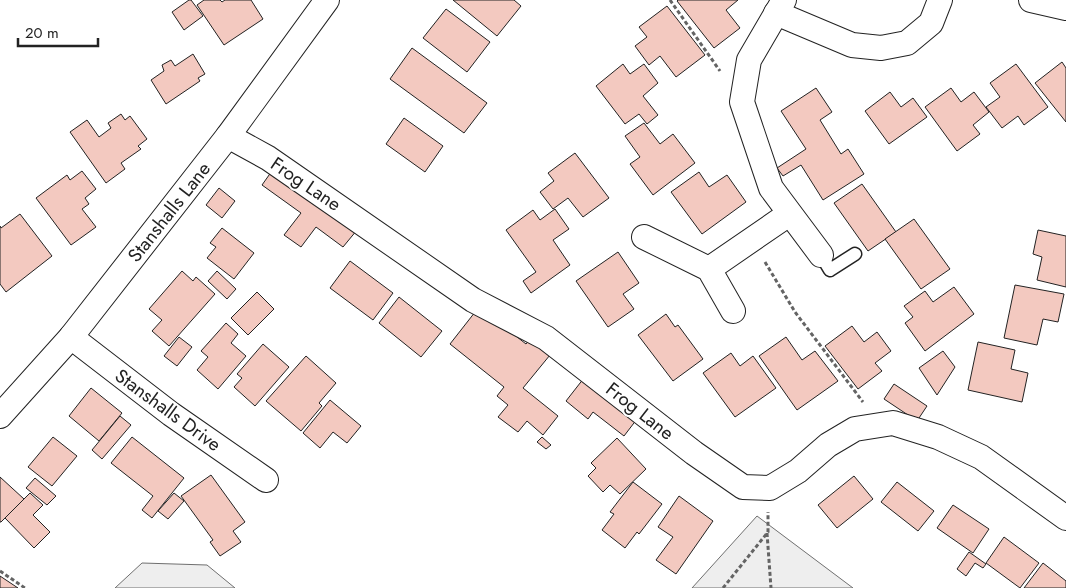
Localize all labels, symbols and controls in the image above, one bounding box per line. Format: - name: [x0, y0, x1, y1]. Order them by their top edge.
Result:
- scale bar: [18, 15, 98, 47]
- text: 20 m: [25, 22, 59, 44]
- street label: Frog Lane: [265, 151, 347, 218]
- street label: Stanshalls Lane: [121, 156, 217, 268]
- street label: Stanshalls Drive: [109, 362, 227, 458]
- street label: Frog Lane: [600, 376, 680, 446]

